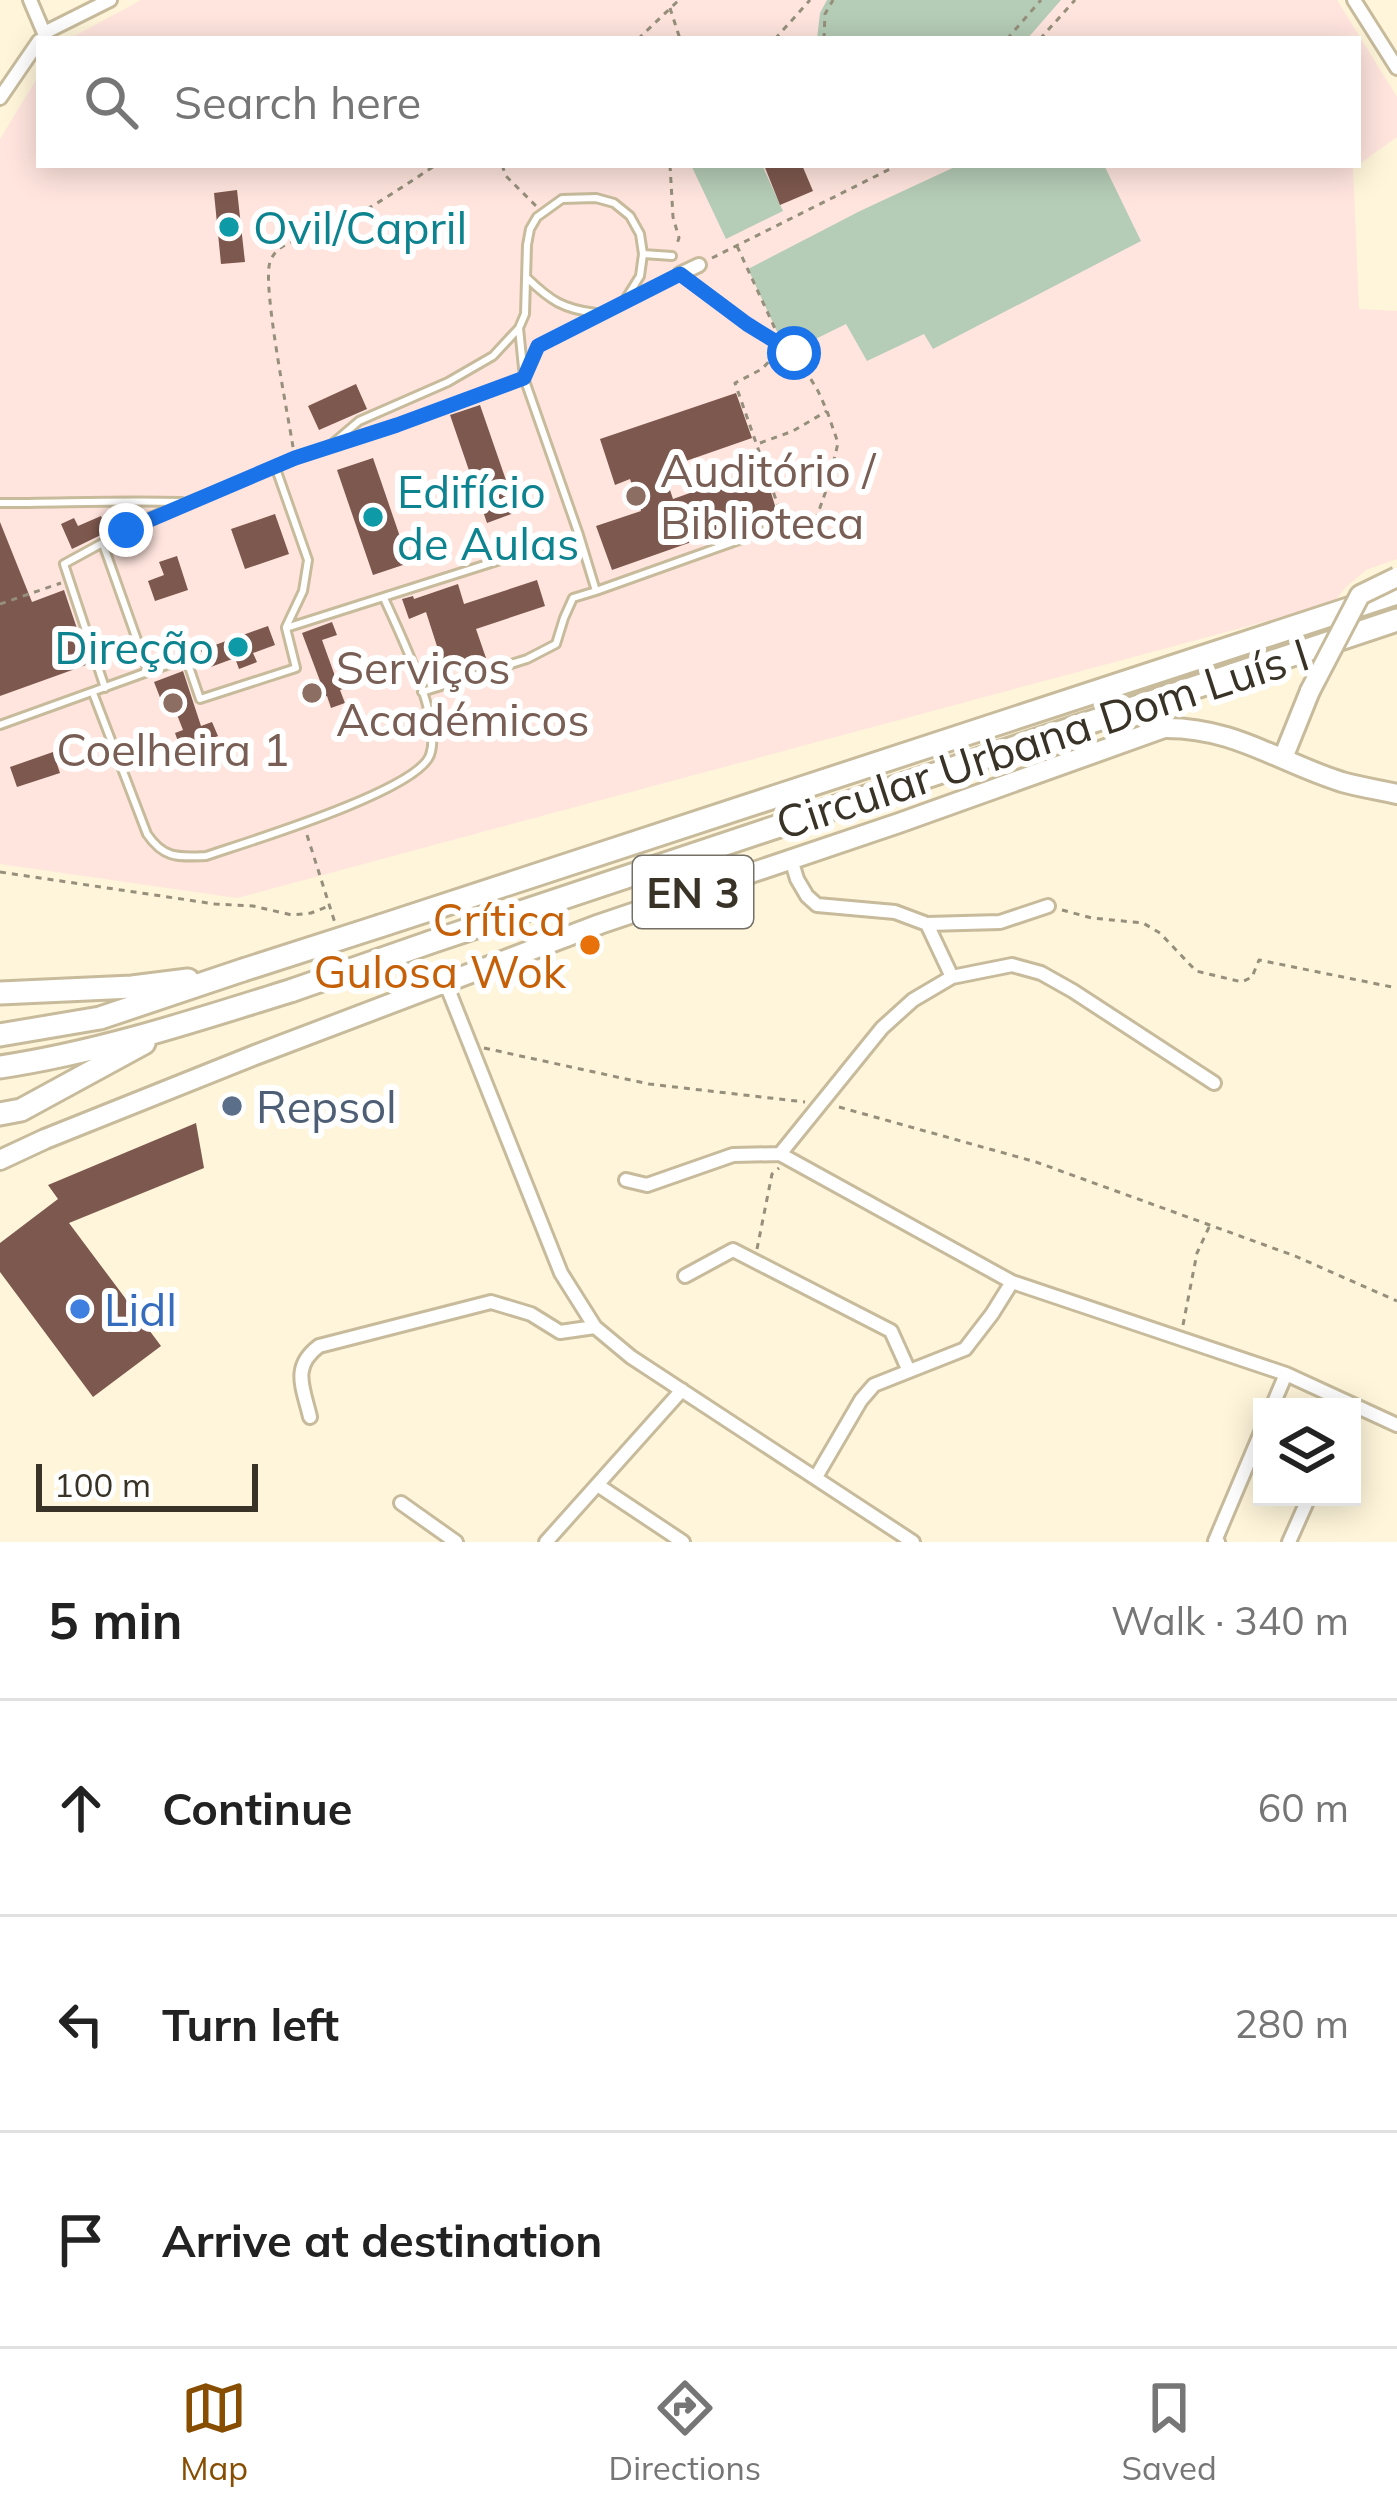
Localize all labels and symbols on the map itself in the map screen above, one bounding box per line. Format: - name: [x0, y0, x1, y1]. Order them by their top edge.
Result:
- place label: Ovil/Capril: [253, 199, 467, 255]
- marker: Ovil/Capril: [216, 214, 242, 240]
- route start: [767, 326, 821, 380]
- place label: Auditório / Biblioteca: [660, 442, 876, 550]
- place label: Edifício de Aulas: [397, 463, 579, 571]
- marker: Auditório / Biblioteca: [623, 483, 649, 509]
- route end: [99, 503, 153, 557]
- marker: Edifício de Aulas: [360, 504, 386, 530]
- place label: Direção: [54, 619, 214, 675]
- street label: Circular Urbana Dom Luís I: [769, 625, 1315, 851]
- marker: Direção: [225, 634, 251, 660]
- place label: Serviços Académicos: [336, 639, 589, 747]
- marker: Serviços Académicos: [299, 680, 325, 706]
- marker: Coelheira 1: [160, 690, 186, 716]
- place label: Coelheira 1: [56, 721, 290, 777]
- road number: EN 3: [633, 856, 753, 928]
- place label: Crítica Gulosa Wok: [313, 891, 567, 999]
- marker: Crítica Gulosa Wok: [577, 932, 603, 958]
- place label: Repsol: [256, 1078, 397, 1134]
- marker: Repsol: [219, 1093, 245, 1119]
- place label: Lidl: [104, 1281, 177, 1337]
- marker: Lidl: [67, 1296, 93, 1322]
- scale bar: [36, 1458, 258, 1511]

